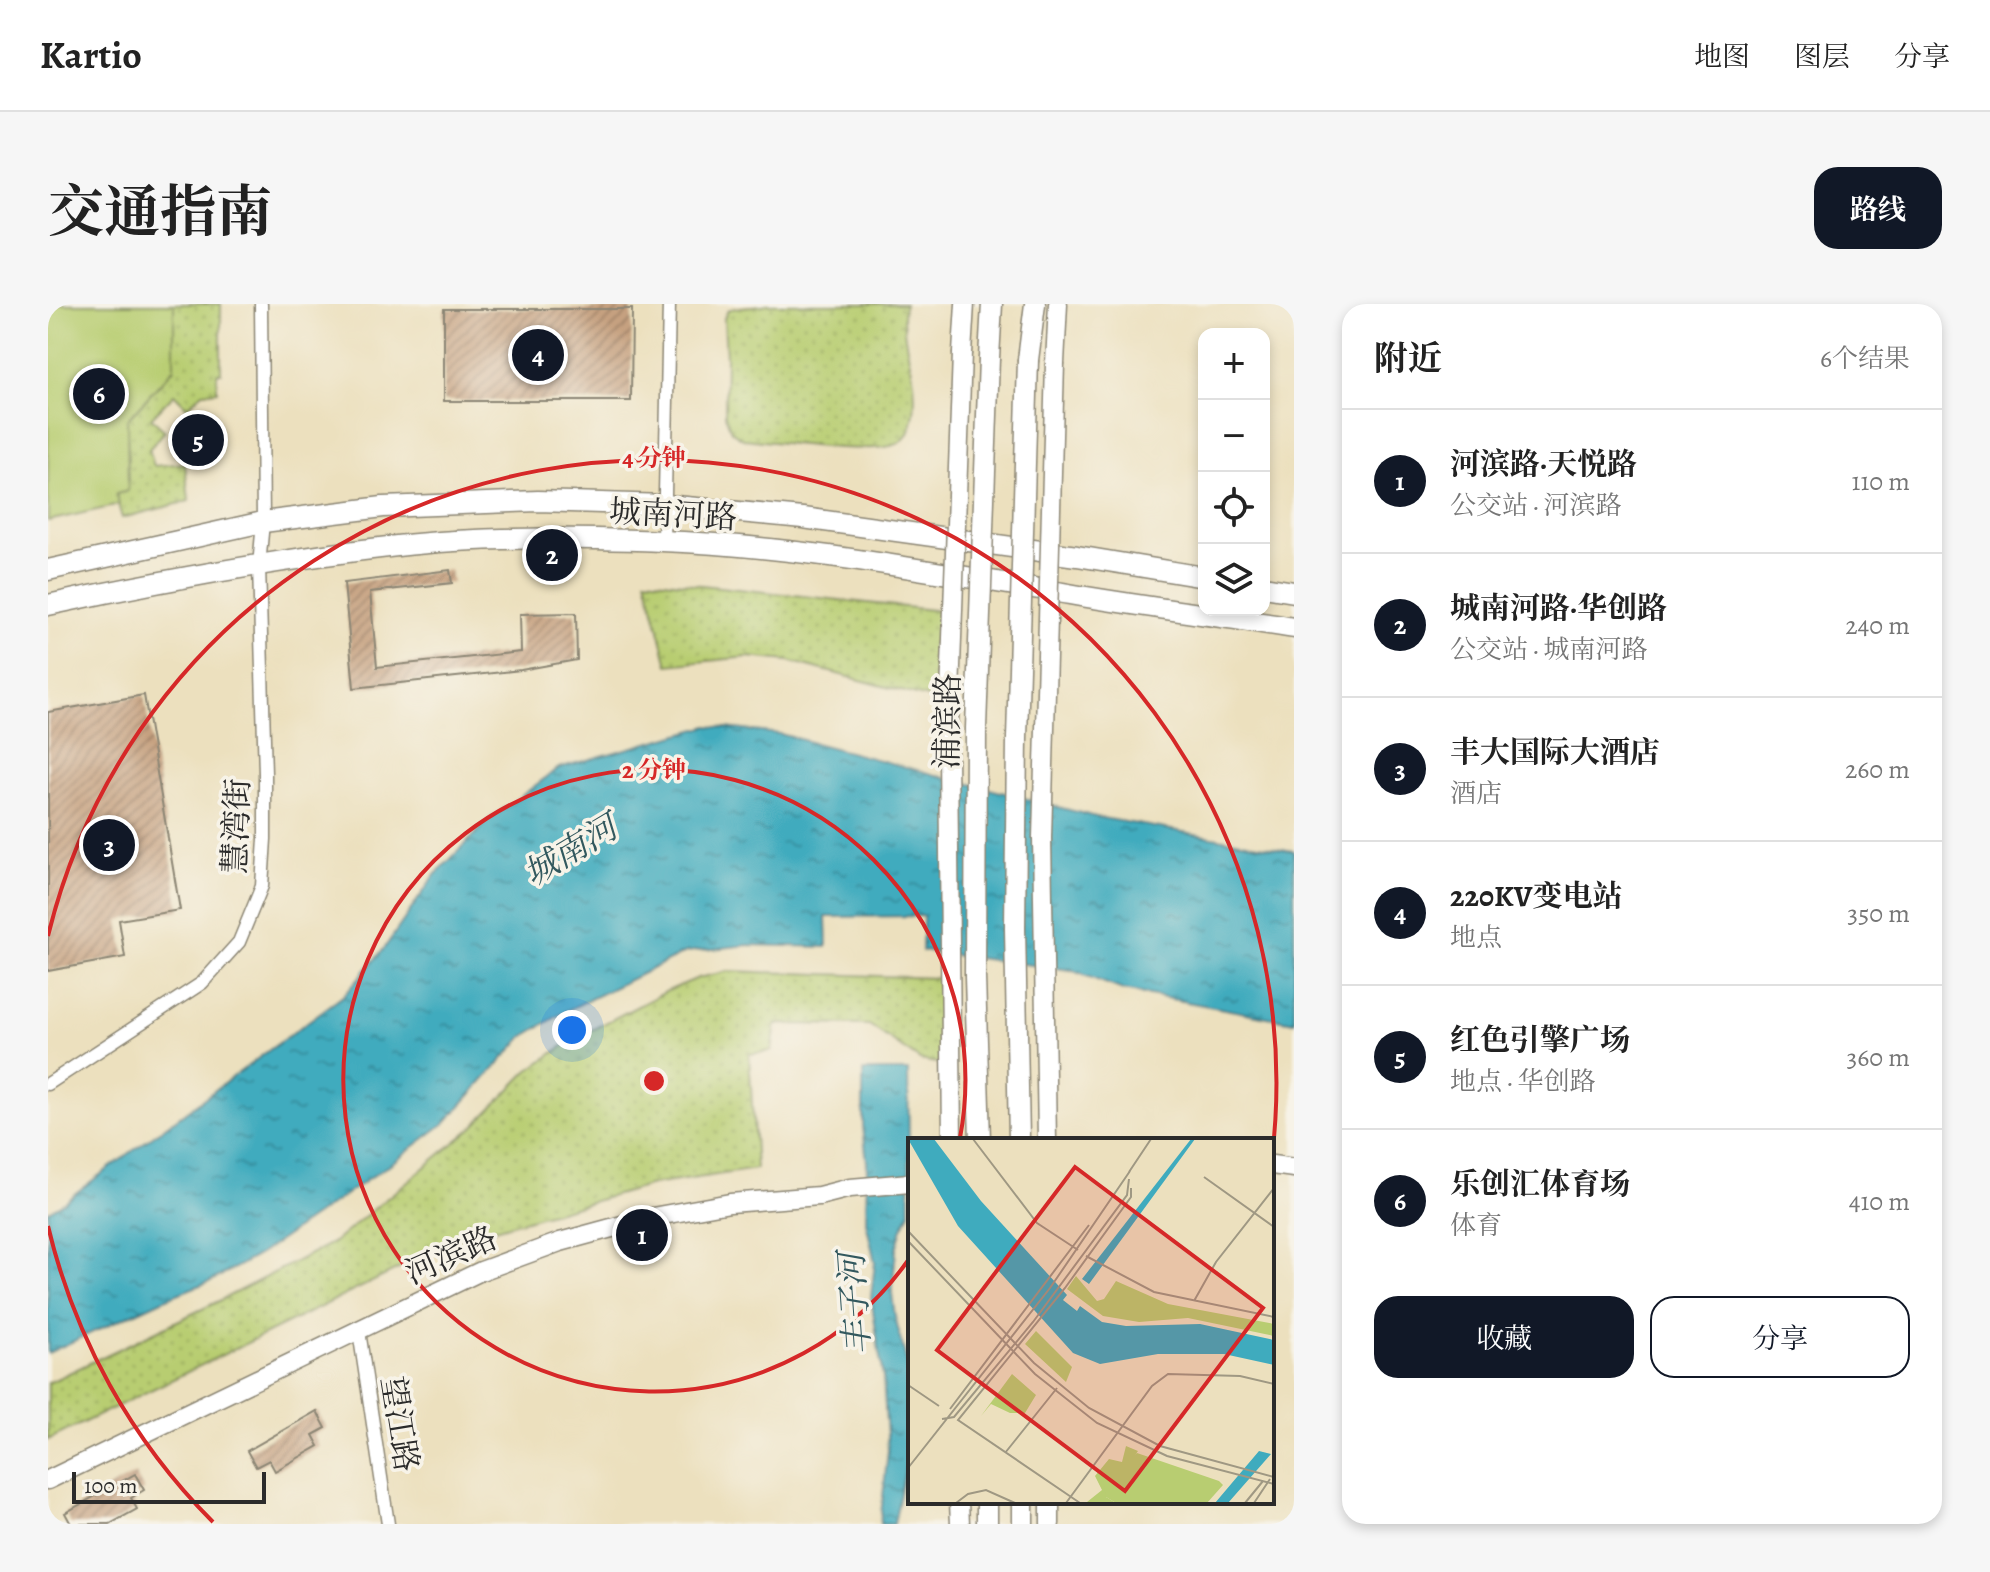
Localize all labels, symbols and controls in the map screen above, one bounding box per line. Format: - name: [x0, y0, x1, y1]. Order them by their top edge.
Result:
- text: Kartio: [40, 29, 142, 81]
- text: 地图: [1694, 38, 1750, 76]
- text: 图层: [1794, 38, 1850, 76]
- text: 分享: [1894, 38, 1950, 76]
- button: 路线: [1814, 167, 1942, 249]
- text: 交通指南: [48, 174, 272, 250]
- pin: 4: [512, 325, 564, 385]
- map controls: [1198, 328, 1270, 616]
- button: +: [1198, 328, 1270, 400]
- text: 附近: [1374, 335, 1442, 382]
- text: 6个结果: [1820, 341, 1910, 376]
- pin: 6: [73, 364, 125, 424]
- button: −: [1198, 400, 1270, 472]
- pin: 5: [172, 410, 224, 470]
- text: 4 分钟: [622, 442, 686, 474]
- text: 河滨路·天悦路: [1450, 444, 1637, 484]
- text: 1: [1395, 464, 1405, 499]
- text: 110 m: [1852, 464, 1910, 499]
- button: locate: [1198, 472, 1270, 544]
- text: 公交站 · 河滨路: [1450, 488, 1621, 523]
- street label: 城南河路: [608, 489, 738, 539]
- pin: 2: [526, 525, 578, 585]
- button: layers: [1198, 544, 1270, 616]
- text: 城南河路·华创路: [1450, 588, 1667, 628]
- text: 2: [1394, 608, 1406, 643]
- text: 240 m: [1845, 608, 1910, 643]
- text: 公交站 · 城南河路: [1450, 632, 1647, 667]
- street label: 浦滨路: [924, 673, 970, 769]
- text: 丰大国际大酒店: [1450, 732, 1660, 772]
- text: 3: [1394, 752, 1406, 787]
- text: 260 m: [1845, 752, 1910, 787]
- text: 2 分钟: [622, 754, 686, 786]
- text: 酒店: [1450, 776, 1502, 811]
- street label: 慧湾街: [212, 777, 260, 875]
- water label: 城南河: [514, 801, 631, 897]
- pin: 3: [83, 815, 135, 875]
- text: 220KV变电站: [1450, 876, 1623, 916]
- text: 4: [1394, 896, 1406, 931]
- text: 350 m: [1847, 896, 1910, 931]
- text: 地点: [1450, 920, 1502, 955]
- your location: [552, 1010, 592, 1050]
- text: 红色引擎广场: [1450, 1020, 1630, 1060]
- text: 5: [1394, 1040, 1406, 1075]
- text: 360 m: [1847, 1040, 1910, 1075]
- text: 地点 · 华创路: [1450, 1064, 1595, 1099]
- centre of rings: [640, 1067, 668, 1095]
- inset map: [908, 1138, 1274, 1504]
- text: 乐创汇体育场: [1450, 1164, 1630, 1204]
- text: 6: [1394, 1184, 1406, 1219]
- text: 410 m: [1849, 1184, 1910, 1219]
- pin: 1: [616, 1205, 668, 1265]
- text: 体育: [1450, 1208, 1502, 1243]
- street label: 河滨路: [398, 1215, 504, 1295]
- water label: 丰子河: [827, 1245, 881, 1356]
- button: 收藏: [1374, 1296, 1634, 1378]
- button: 分享: [1650, 1296, 1910, 1378]
- street label: 望江路: [371, 1373, 429, 1475]
- scale bar: [72, 1468, 266, 1504]
- text: 100 m: [84, 1471, 138, 1501]

